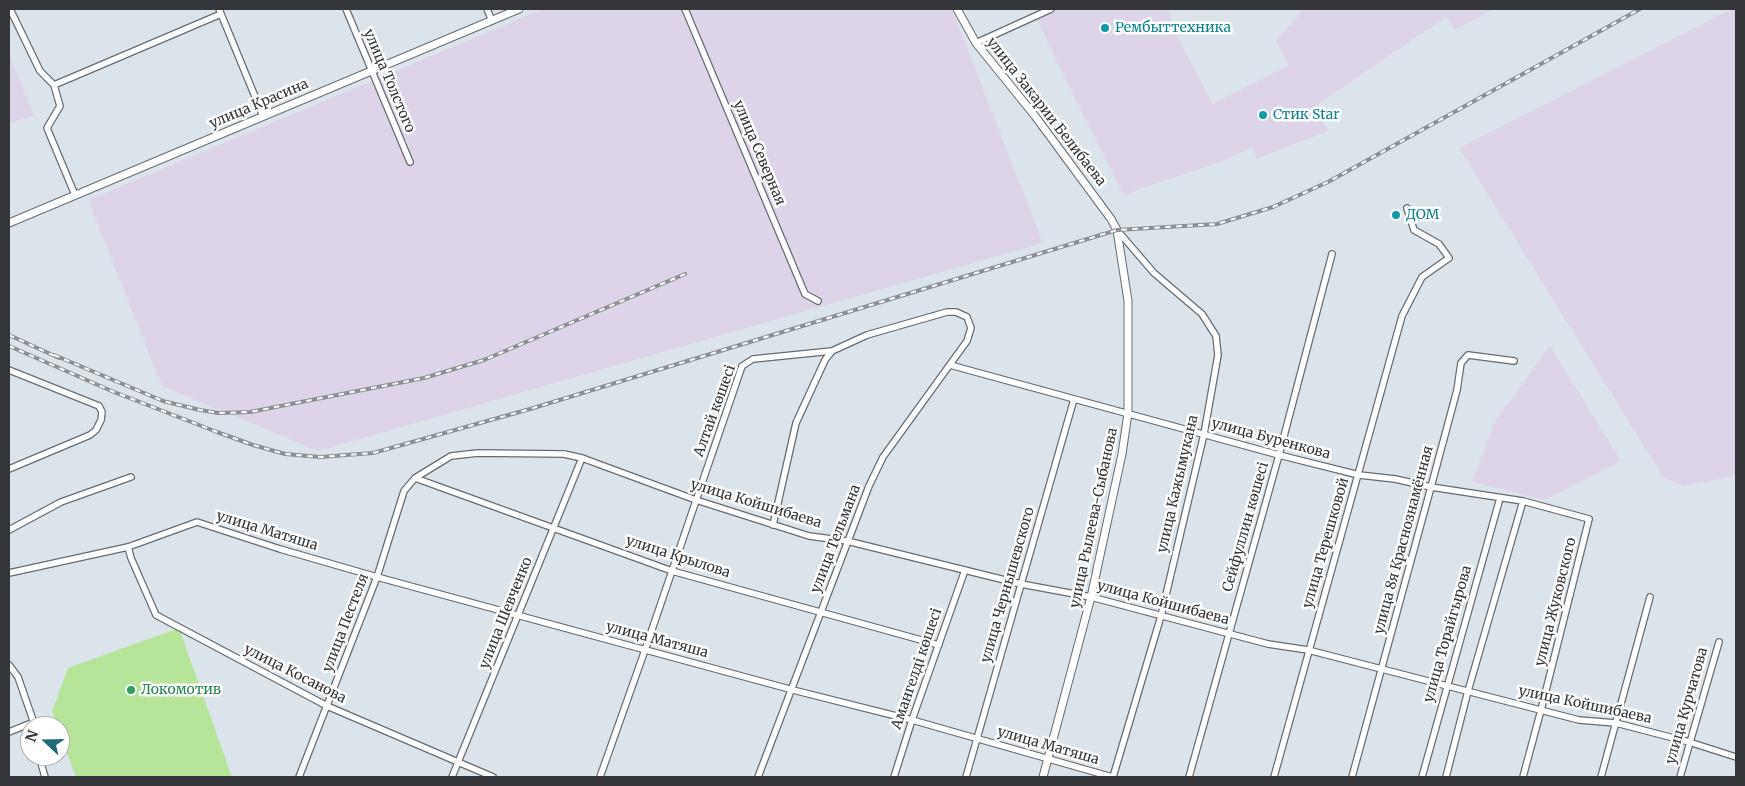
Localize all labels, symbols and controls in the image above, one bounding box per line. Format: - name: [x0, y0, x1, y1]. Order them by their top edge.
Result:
- place label: Рембыттехника: [1115, 20, 1231, 36]
- marker: Рембыттехника: [1099, 22, 1111, 34]
- street label: улица Толстого: [360, 27, 418, 135]
- street label: улица Закарии Белибаева: [983, 34, 1109, 190]
- street label: улица Красина: [207, 76, 311, 132]
- street label: улица Северная: [729, 98, 789, 208]
- place label: Стик Star: [1273, 107, 1340, 123]
- marker: Стик Star: [1257, 109, 1269, 121]
- place label: ДОМ: [1406, 207, 1439, 223]
- marker: ДОМ: [1390, 209, 1402, 221]
- street label: Алтай көшесі: [691, 363, 739, 459]
- street label: улица Кажымукана: [1154, 413, 1202, 555]
- street label: улица Буренкова: [1210, 415, 1332, 463]
- street label: улица Рылеева-Сыбанова: [1067, 426, 1121, 610]
- street label: улица 8я Краснознамённая: [1371, 444, 1437, 636]
- street label: Сейфуллин көшесі: [1219, 460, 1273, 594]
- street label: улица Койшибаева: [689, 476, 823, 532]
- street label: улица Терешковой: [1299, 476, 1353, 610]
- street label: улица Тельмана: [808, 482, 864, 596]
- street label: улица Чернышевского: [978, 505, 1038, 665]
- street label: улица Матяша: [214, 508, 320, 554]
- street label: улица Крылова: [624, 532, 732, 582]
- street label: улица Жуковского: [1532, 536, 1580, 668]
- street label: улица Шевченко: [476, 555, 536, 671]
- street label: улица Торайгырова: [1420, 564, 1476, 704]
- street label: улица Пестеля: [319, 571, 373, 675]
- street label: улица Койшибаева: [1095, 577, 1231, 629]
- street label: Амангелді көшесі: [888, 606, 946, 732]
- street label: улица Матяша: [604, 618, 710, 662]
- street label: улица Косанова: [241, 641, 349, 707]
- street label: улица Курчатова: [1662, 646, 1712, 766]
- place label: Локомотив: [141, 682, 221, 698]
- street label: улица Койшибаева: [1517, 683, 1653, 727]
- marker: Локомотив: [125, 684, 137, 696]
- north arrow: [20, 716, 70, 766]
- street label: улица Матяша: [995, 723, 1101, 769]
- text: N: [22, 728, 42, 744]

